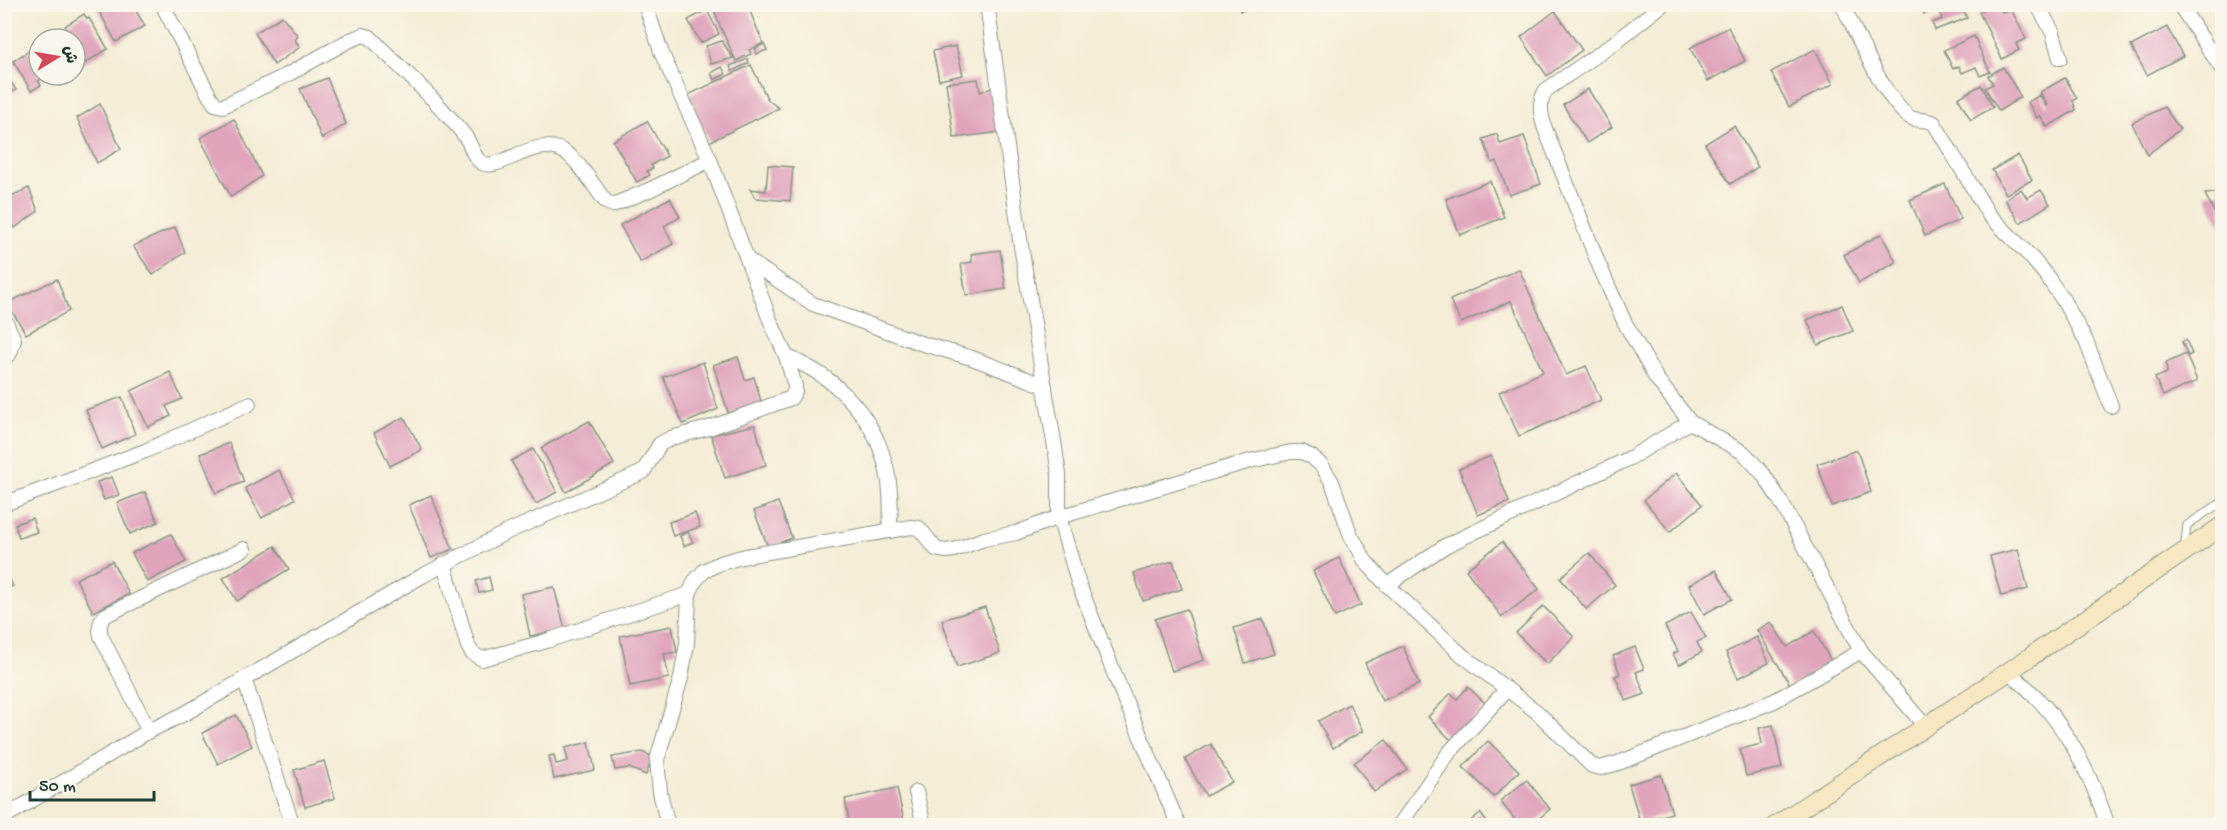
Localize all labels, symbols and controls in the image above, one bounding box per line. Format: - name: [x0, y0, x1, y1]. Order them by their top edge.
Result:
- north arrow: [27, 27, 87, 87]
- text: ش: [57, 44, 79, 65]
- scale bar: [30, 764, 154, 802]
- text: 50 m: [39, 777, 76, 798]

